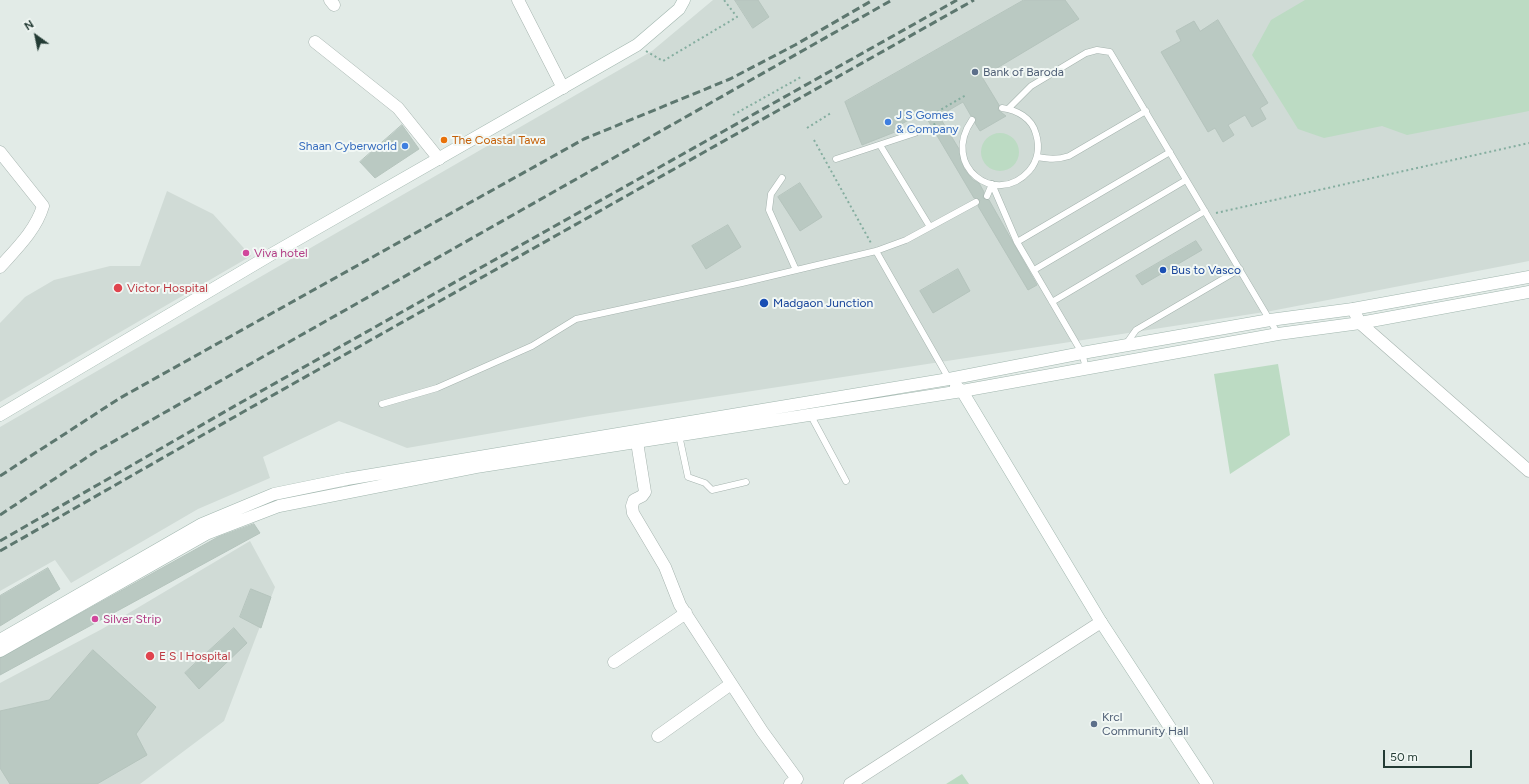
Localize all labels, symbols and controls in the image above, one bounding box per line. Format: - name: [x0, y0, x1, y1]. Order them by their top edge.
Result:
- north arrow: [16, 16, 56, 56]
- text: N: [22, 18, 36, 33]
- place label: Bank of Baroda: [983, 65, 1064, 79]
- marker: Bank of Baroda: [970, 67, 980, 77]
- place label: J S Gomes & Company: [896, 108, 959, 136]
- marker: J S Gomes & Company: [883, 117, 893, 127]
- place label: The Coastal Tawa: [452, 133, 546, 147]
- marker: The Coastal Tawa: [439, 135, 449, 145]
- place label: Shaan Cyberworld: [298, 139, 397, 153]
- marker: Shaan Cyberworld: [400, 141, 410, 151]
- place label: Viva hotel: [254, 246, 308, 260]
- marker: Viva hotel: [241, 248, 251, 258]
- place label: Bus to Vasco: [1171, 263, 1241, 277]
- marker: Bus to Vasco: [1158, 265, 1168, 275]
- place label: Victor Hospital: [127, 281, 208, 295]
- marker: Victor Hospital: [112, 282, 124, 294]
- place label: Madgaon Junction: [773, 296, 873, 310]
- marker: Madgaon Junction: [758, 297, 770, 309]
- place label: Silver Strip: [103, 612, 161, 626]
- marker: Silver Strip: [90, 614, 100, 624]
- place label: E S I Hospital: [159, 649, 230, 663]
- marker: E S I Hospital: [144, 650, 156, 662]
- place label: Krcl Community Hall: [1102, 710, 1188, 738]
- marker: Krcl Community Hall: [1089, 719, 1099, 729]
- scale bar: [1385, 742, 1474, 768]
- text: 50 m: [1390, 750, 1418, 764]

